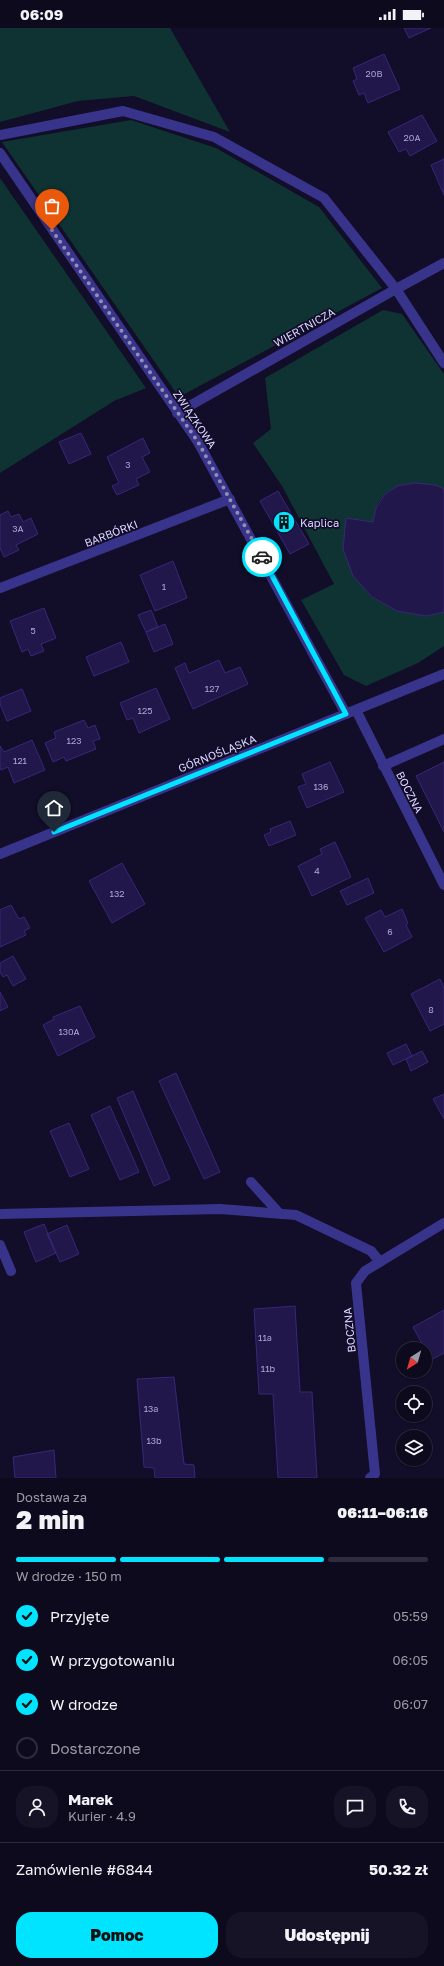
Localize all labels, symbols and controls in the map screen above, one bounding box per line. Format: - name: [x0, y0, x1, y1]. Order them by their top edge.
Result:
- text: 06:09: [20, 5, 63, 23]
- house number: 20B: [366, 68, 382, 79]
- house number: 20A: [404, 132, 420, 143]
- pin: [35, 189, 69, 230]
- icon: bag: [41, 195, 63, 217]
- street label: WIERTNICZA: [271, 305, 337, 349]
- street label: ZWIĄZKOWA: [171, 387, 220, 451]
- house number: 3: [125, 459, 131, 470]
- building icon: Kaplica: [271, 509, 297, 535]
- place label: Kaplica: [300, 516, 339, 529]
- street label: BARBÓRKI: [83, 517, 139, 549]
- house number: 3A: [12, 523, 24, 534]
- courier: [242, 537, 282, 577]
- icon: car: [251, 546, 273, 568]
- house number: 1: [162, 581, 167, 592]
- house number: 5: [30, 625, 36, 636]
- house number: 127: [205, 683, 219, 694]
- house number: 125: [138, 705, 152, 716]
- street label: GÓRNOŚLĄSKA: [176, 731, 258, 775]
- house number: 123: [67, 735, 81, 746]
- house number: 121: [13, 755, 28, 766]
- street label: BOCZNA: [394, 769, 426, 816]
- house number: 136: [313, 781, 329, 792]
- pin: [37, 791, 71, 832]
- icon: home: [43, 797, 65, 819]
- house number: 4: [314, 865, 320, 876]
- house number: 132: [110, 888, 124, 899]
- house number: 6: [387, 926, 393, 937]
- house number: 8: [428, 1004, 434, 1015]
- house number: 130A: [58, 1026, 80, 1037]
- street label: BOCZNA: [340, 1306, 358, 1353]
- house number: 11a: [258, 1332, 272, 1343]
- north arrow: [396, 1342, 432, 1378]
- map controls: [396, 1342, 432, 1466]
- house number: 11b: [261, 1363, 276, 1374]
- button: locate: [396, 1386, 432, 1422]
- house number: 13a: [144, 1403, 158, 1414]
- button: layers: [396, 1430, 432, 1466]
- house number: 13b: [146, 1435, 162, 1446]
- text: Dostawa za: [16, 1489, 87, 1505]
- text: 06:11–06:16: [337, 1503, 428, 1521]
- text: 2 min: [16, 1504, 84, 1535]
- text: W drodze · 150 m: [16, 1568, 122, 1584]
- icon: check: [16, 1605, 38, 1627]
- text: Przyjęte: [50, 1607, 109, 1625]
- text: 05:59: [393, 1608, 428, 1624]
- icon: check: [16, 1649, 38, 1671]
- text: W przygotowaniu: [50, 1651, 175, 1669]
- text: 06:05: [393, 1652, 428, 1668]
- icon: check: [16, 1693, 38, 1715]
- text: W drodze: [50, 1695, 118, 1713]
- text: 06:07: [393, 1696, 428, 1712]
- text: Dostarczone: [50, 1739, 140, 1757]
- button: person: [16, 1786, 58, 1828]
- button: chat: [334, 1786, 376, 1828]
- button: phone: [386, 1786, 428, 1828]
- text: Marek: [68, 1790, 113, 1808]
- text: Kurier · 4.9: [68, 1808, 136, 1824]
- text: Zamówienie #6844: [16, 1860, 153, 1878]
- text: 50.32 zł: [369, 1860, 428, 1878]
- button: Pomoc: [16, 1912, 218, 1958]
- button: Udostępnij: [226, 1912, 428, 1958]

